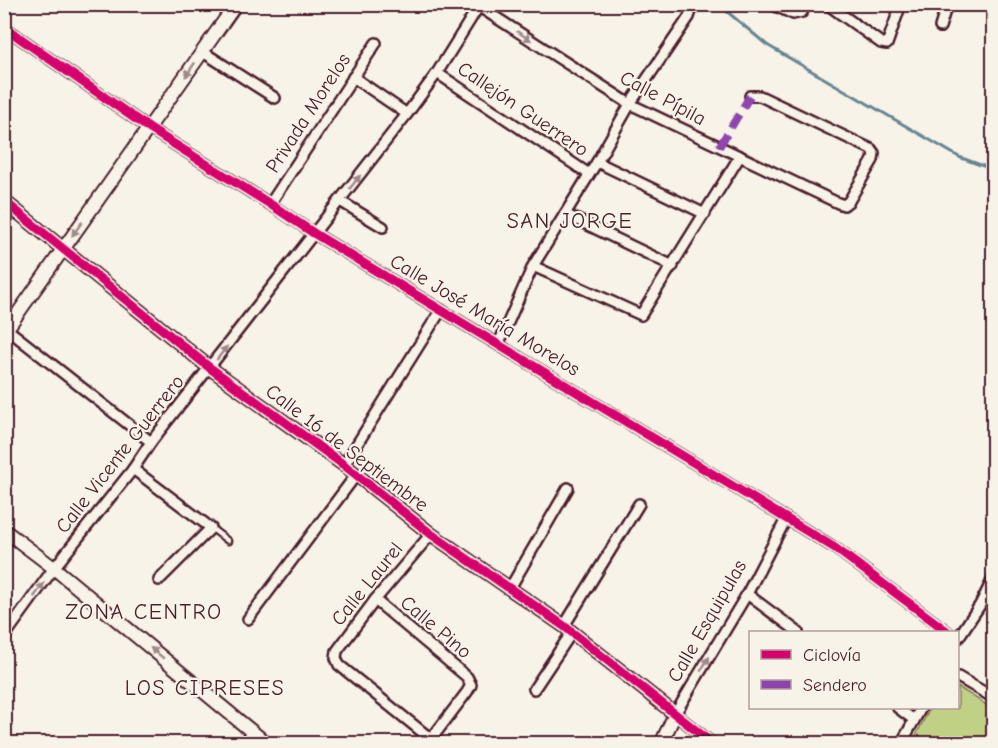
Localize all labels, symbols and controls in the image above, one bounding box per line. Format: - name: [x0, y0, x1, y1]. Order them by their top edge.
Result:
- one-way arrow: [516, 30, 532, 42]
- street label: Privada Morelos: [261, 49, 355, 177]
- street label: Callejón Guerrero: [453, 57, 593, 161]
- one-way arrow: [184, 61, 196, 77]
- street label: Calle Pípila: [616, 66, 710, 130]
- one-way arrow: [348, 174, 361, 190]
- district label: SAN JORGE: [507, 208, 633, 234]
- one-way arrow: [71, 220, 83, 236]
- street label: Calle José María Morelos: [386, 249, 584, 381]
- one-way arrow: [216, 345, 228, 361]
- street label: Calle Vicente Guerrero: [51, 370, 189, 538]
- street label: Calle 16 de Septiembre: [261, 379, 433, 517]
- street label: Calle Laurel: [327, 538, 407, 630]
- street label: Calle Esquipulas: [663, 556, 751, 686]
- one-way arrow: [33, 582, 45, 598]
- street label: Calle Pino: [396, 591, 476, 663]
- district label: ZONA CENTRO: [65, 599, 223, 625]
- legend: [749, 631, 959, 709]
- text: Ciclovía: [803, 645, 861, 666]
- one-way arrow: [150, 647, 165, 660]
- one-way arrow: [700, 655, 710, 672]
- district label: LOS CIPRESES: [125, 675, 285, 701]
- text: Sendero: [803, 675, 867, 696]

